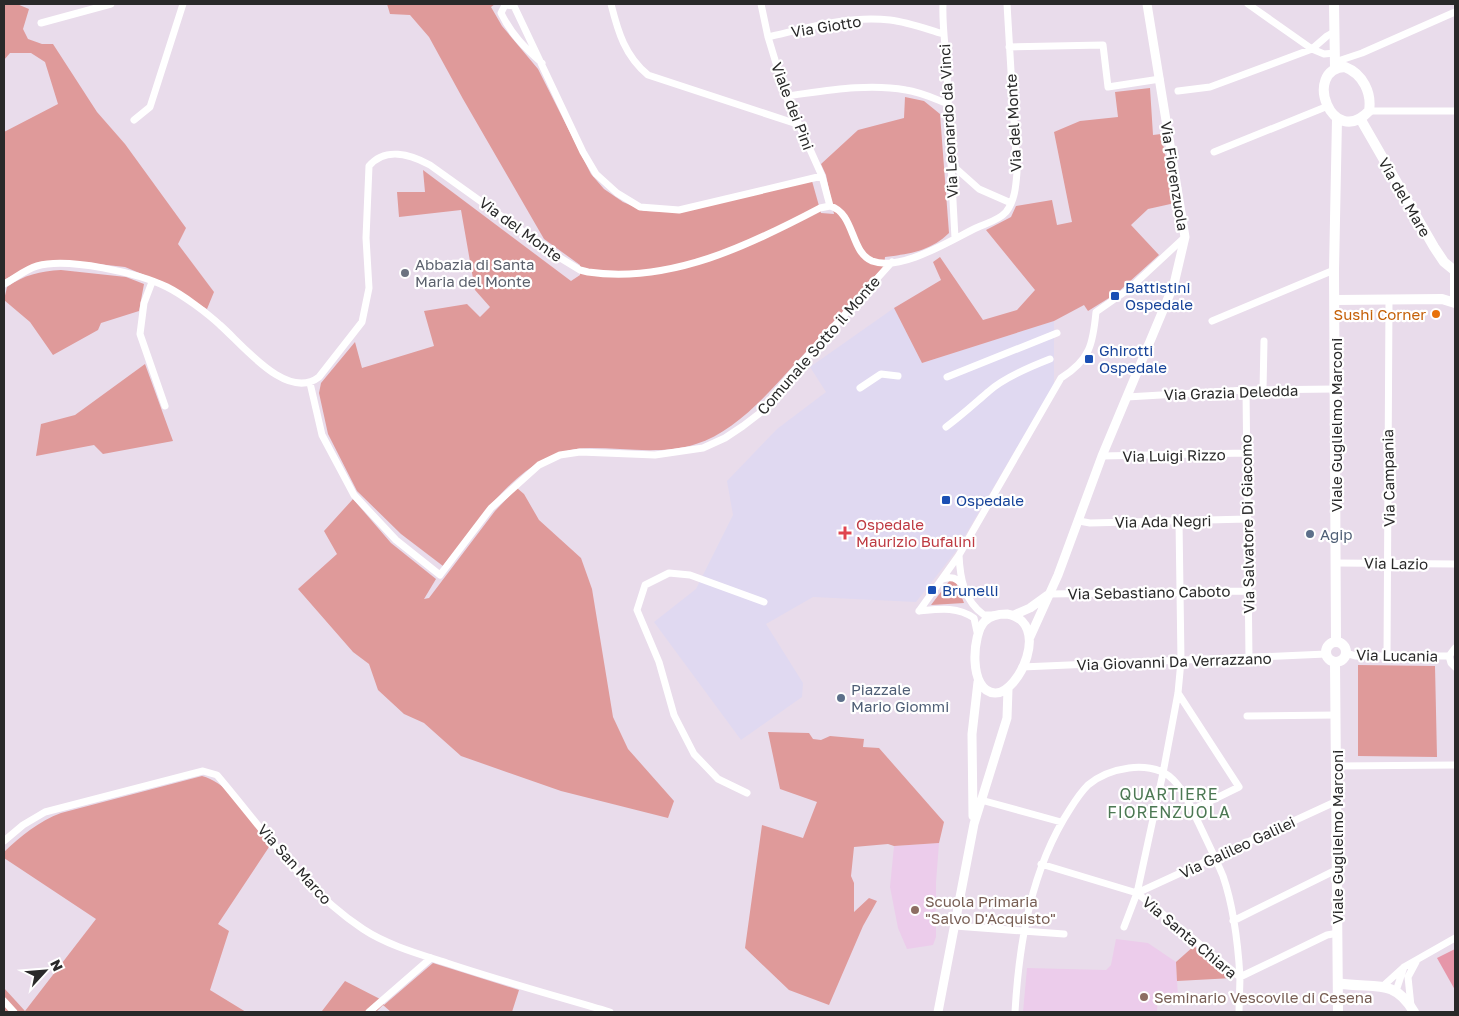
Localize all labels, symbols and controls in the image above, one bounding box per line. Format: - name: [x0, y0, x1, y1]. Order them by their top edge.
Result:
- street label: Via Giotto: [790, 12, 862, 40]
- street label: Via Leonardo da Vinci: [935, 43, 961, 199]
- street label: Viale dei Pini: [768, 60, 818, 152]
- street label: Via del Monte: [1001, 73, 1025, 173]
- street label: Via Fiorenzuola: [1157, 120, 1193, 232]
- street label: Via del Mare: [1375, 154, 1435, 240]
- street label: Via del Monte: [476, 193, 566, 265]
- place label: Abbazia di Santa Maria del Monte: [415, 255, 535, 290]
- marker: Abbazia di Santa Maria del Monte: [399, 267, 411, 279]
- street label: Comunale Sotto il Monte: [753, 272, 883, 418]
- place label: Battistini Ospedale: [1125, 278, 1193, 313]
- marker: Battistini Ospedale: [1109, 290, 1121, 302]
- place label: Sushi Corner: [1334, 305, 1426, 323]
- marker: Sushi Corner: [1430, 308, 1442, 320]
- street label: Viale Guglielmo Marconi: [1327, 338, 1345, 512]
- place label: Ghirotti Ospedale: [1099, 341, 1167, 376]
- marker: Ghirotti Ospedale: [1083, 353, 1095, 365]
- street label: Via Grazia Deledda: [1164, 381, 1298, 403]
- street label: Via Campania: [1378, 429, 1398, 527]
- street label: Via Salvatore Di Giacomo: [1236, 434, 1258, 614]
- street label: Via Luigi Rizzo: [1122, 445, 1226, 465]
- place label: Ospedale: [956, 491, 1024, 509]
- marker: Ospedale: [940, 494, 952, 506]
- street label: Via Ada Negri: [1114, 511, 1212, 531]
- place label: Ospedale Maurizio Bufalini: [856, 515, 976, 550]
- place label: Agip: [1320, 525, 1352, 543]
- marker: Ospedale Maurizio Bufalini: [838, 526, 852, 540]
- marker: Agip: [1304, 528, 1316, 540]
- street label: Via Lazio: [1364, 553, 1428, 573]
- place label: Brunelli: [942, 581, 999, 599]
- street label: Via Sebastiano Caboto: [1068, 582, 1230, 602]
- marker: Brunelli: [926, 584, 938, 596]
- street label: Via Lucania: [1356, 645, 1438, 665]
- street label: Via Giovanni Da Verrazzano: [1076, 649, 1272, 673]
- place label: Piazzale Mario Giommi: [851, 680, 949, 715]
- marker: Piazzale Mario Giommi: [835, 692, 847, 704]
- street label: Viale Guglielmo Marconi: [1328, 750, 1346, 924]
- district label: QUARTIERE FIORENZUOLA: [1107, 784, 1231, 822]
- street label: Via Galileo Galilei: [1176, 812, 1298, 882]
- street label: Via San Marco: [254, 820, 336, 908]
- place label: Scuola Primaria "Salvo D'Acquisto": [925, 892, 1056, 927]
- street label: Via Santa Chiara: [1139, 892, 1241, 982]
- marker: Scuola Primaria "Salvo D'Acquisto": [909, 904, 921, 916]
- north arrow: [20, 946, 70, 996]
- text: N: [47, 957, 67, 974]
- place label: Seminario Vescovile di Cesena: [1154, 988, 1372, 1006]
- marker: Seminario Vescovile di Cesena: [1138, 991, 1150, 1003]

